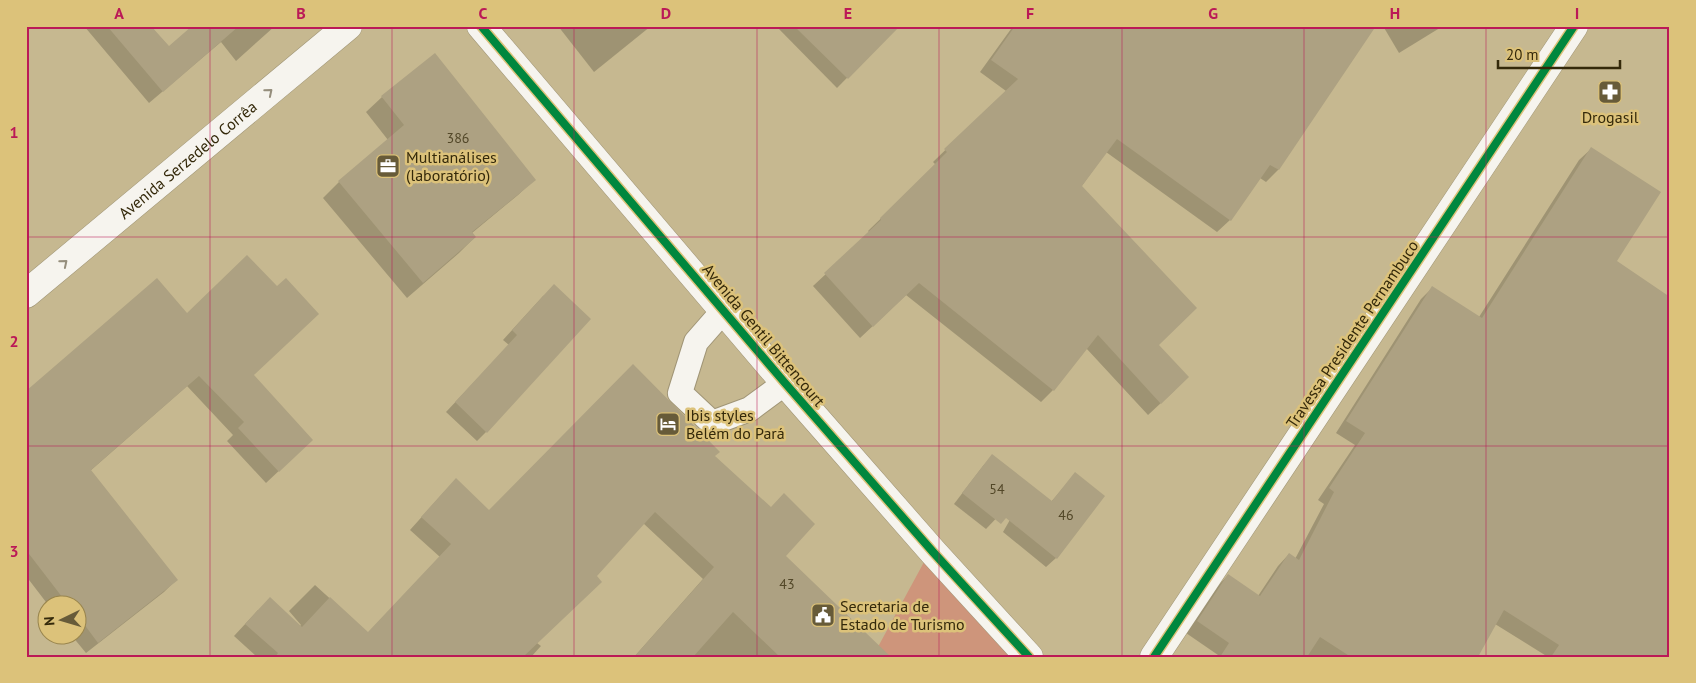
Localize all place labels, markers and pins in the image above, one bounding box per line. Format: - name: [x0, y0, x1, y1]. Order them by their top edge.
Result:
- pharmacy icon: Drogasil: [1597, 79, 1623, 105]
- place label: Drogasil: [1582, 107, 1639, 127]
- place label: Multianálises (laboratório): [406, 147, 497, 185]
- office icon: Multianálises (laboratório): [375, 153, 401, 179]
- place label: Ibis styles Belém do Pará: [686, 405, 785, 443]
- hotel icon: Ibis styles Belém do Pará: [655, 411, 681, 437]
- place label: Secretaria de Estado de Turismo: [840, 596, 965, 634]
- public building icon: Secretaria de Estado de Turismo: [810, 602, 836, 628]

